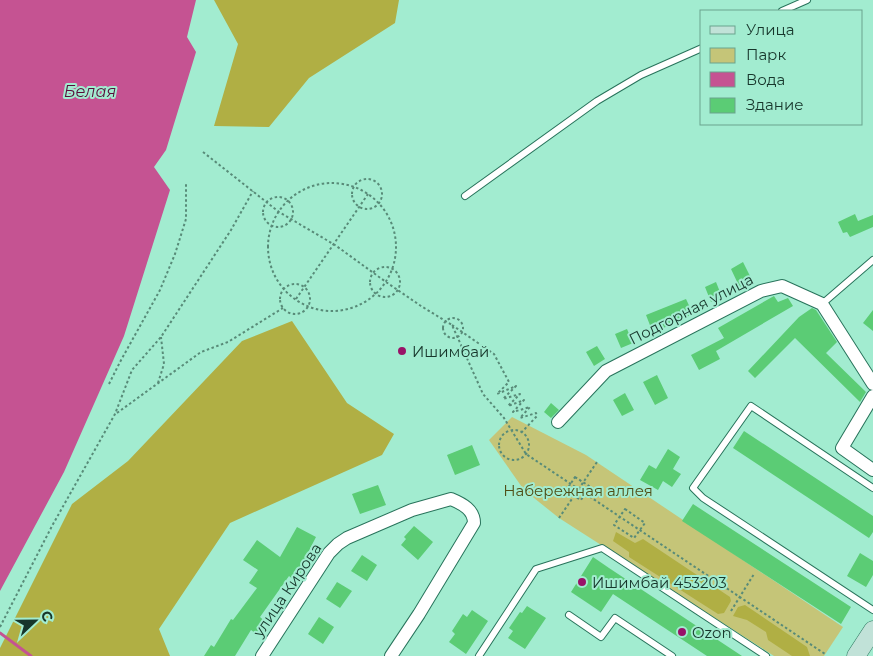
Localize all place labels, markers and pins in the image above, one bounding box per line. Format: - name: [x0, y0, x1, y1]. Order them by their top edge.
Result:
- place label: Ишимбай: [412, 342, 489, 361]
- marker: Ишимбай: [396, 345, 408, 357]
- place label: Ишимбай 453203: [592, 573, 727, 592]
- marker: Ишимбай 453203: [576, 576, 588, 588]
- place label: Ozon: [692, 623, 732, 642]
- marker: Ozon: [676, 626, 688, 638]

